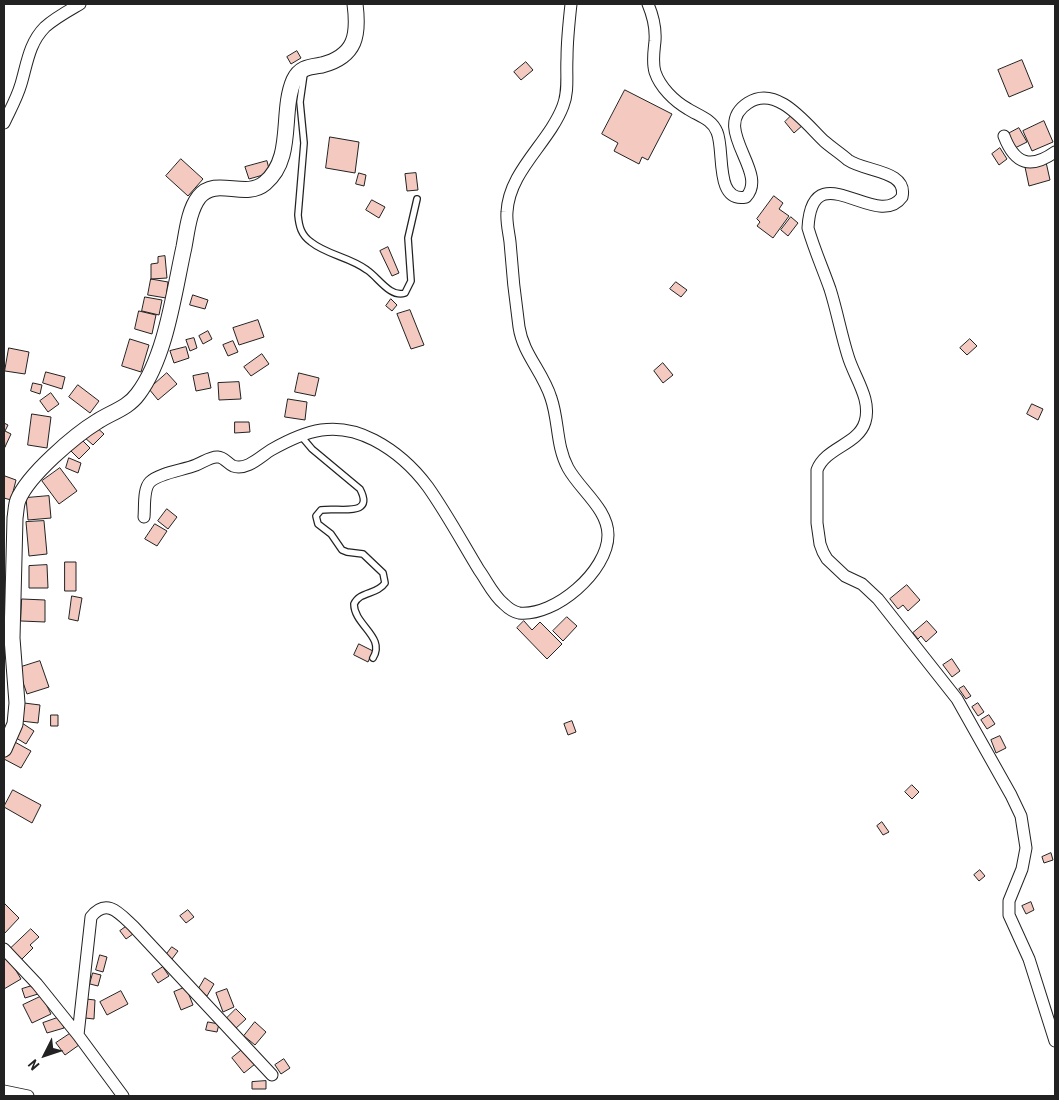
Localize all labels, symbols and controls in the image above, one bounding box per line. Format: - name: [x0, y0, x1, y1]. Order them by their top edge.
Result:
- north arrow: [20, 1030, 70, 1080]
- text: N: [25, 1056, 43, 1073]

